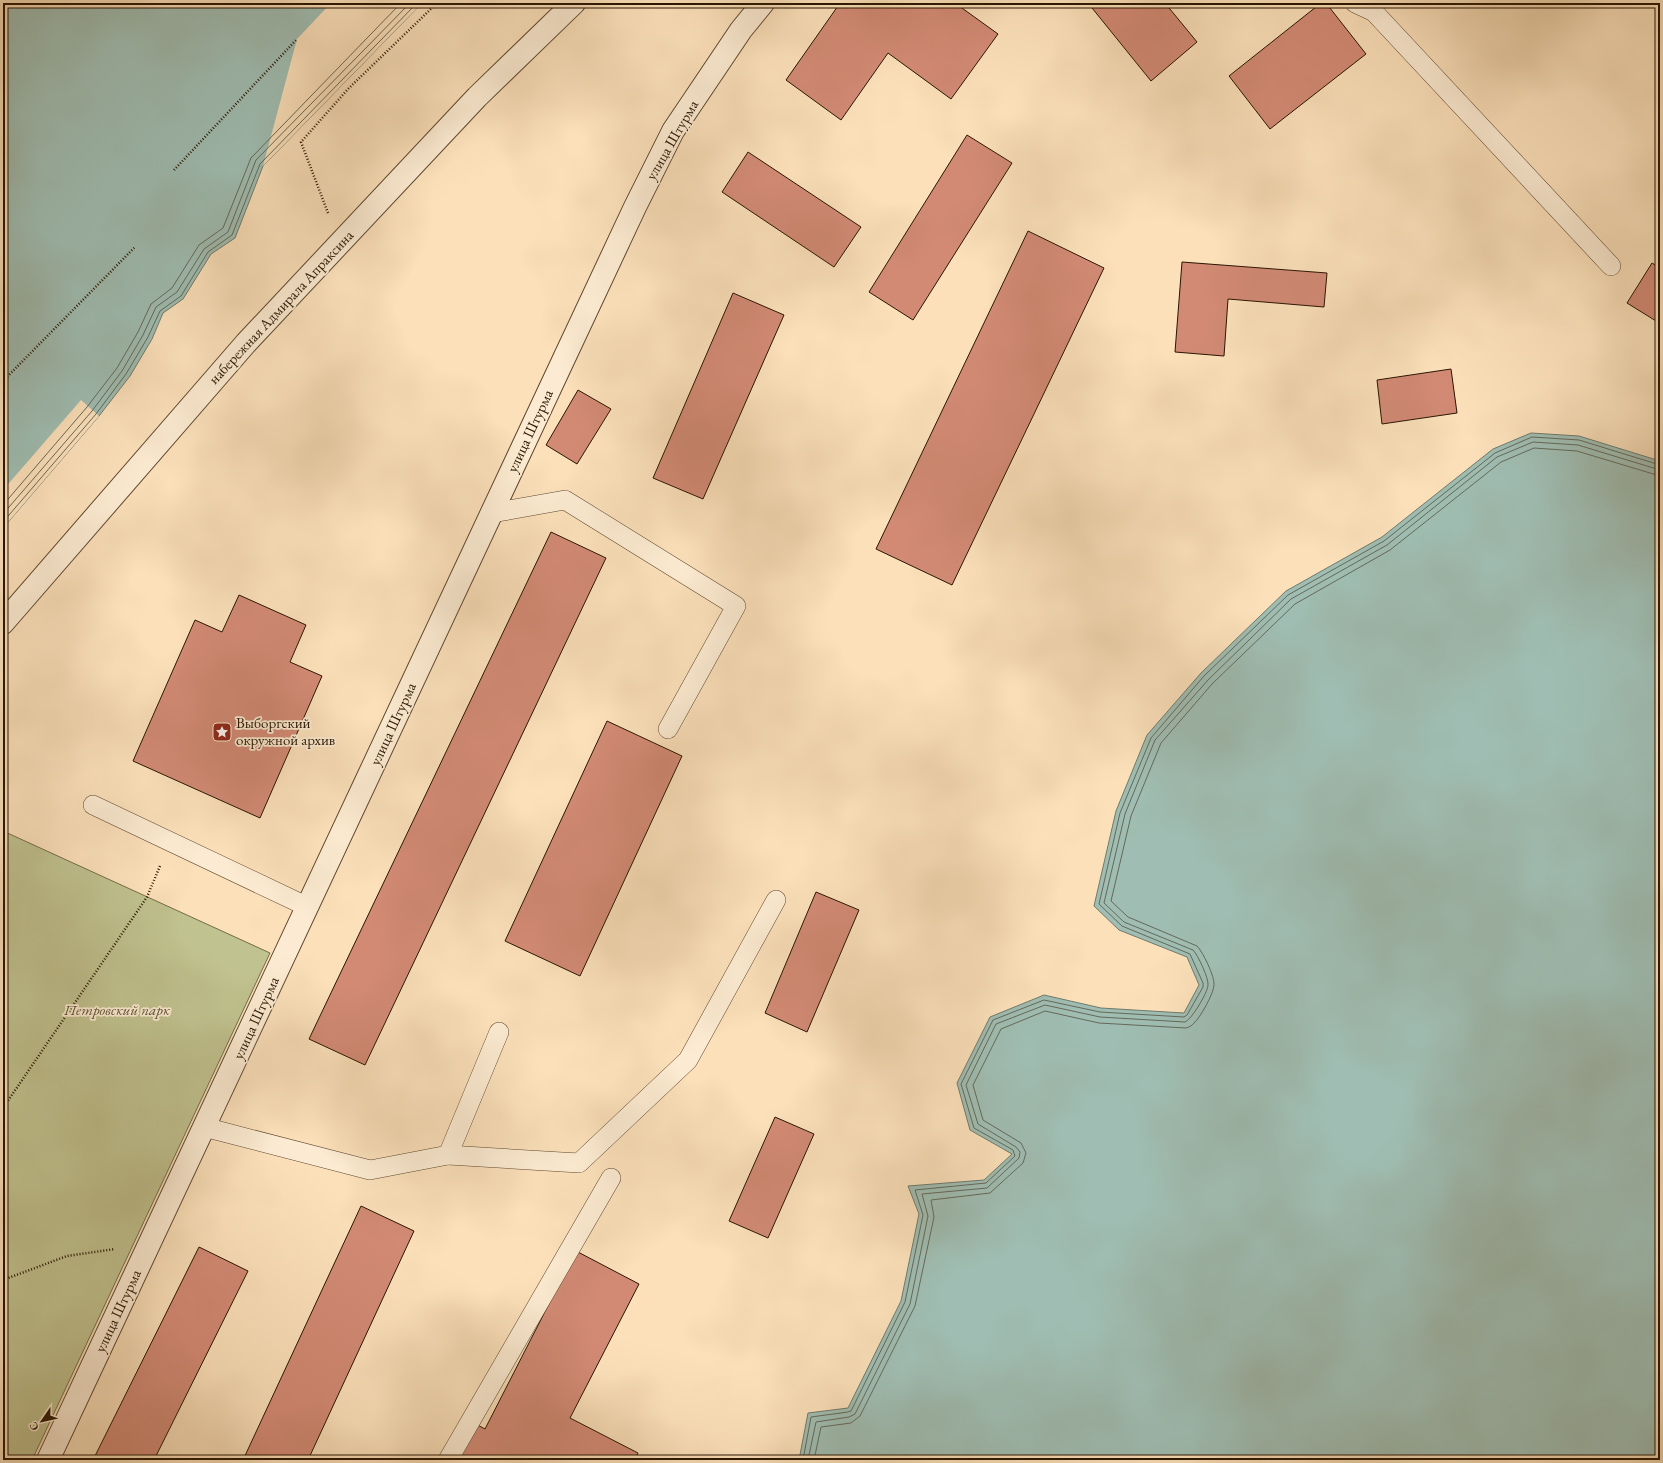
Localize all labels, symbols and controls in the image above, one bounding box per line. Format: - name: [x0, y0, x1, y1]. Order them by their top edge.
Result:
- street label: улица Штурма: [641, 96, 702, 183]
- street label: набережная Адмирала Апраксина: [204, 226, 357, 388]
- street label: улица Штурма: [502, 386, 557, 475]
- street label: улица Штурма: [365, 679, 420, 768]
- place label: Выборгский окружной архив: [236, 713, 335, 749]
- place icon: Выборгский окружной архив: [211, 721, 233, 743]
- street label: улица Штурма: [228, 973, 283, 1062]
- park label: Петровский парк: [63, 1000, 171, 1019]
- street label: улица Штурма: [90, 1266, 145, 1355]
- north arrow: [22, 1401, 62, 1441]
- text: С: [26, 1419, 42, 1434]

